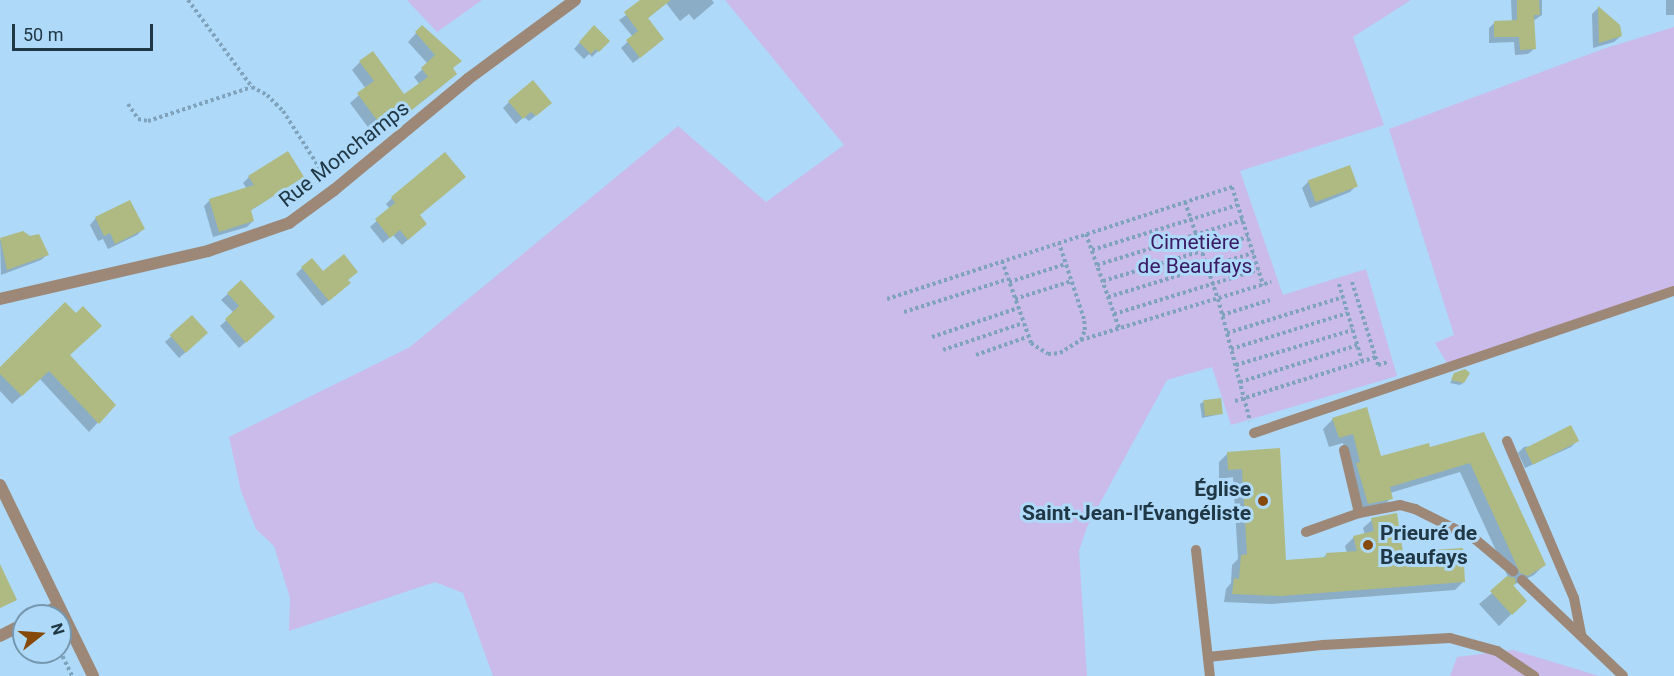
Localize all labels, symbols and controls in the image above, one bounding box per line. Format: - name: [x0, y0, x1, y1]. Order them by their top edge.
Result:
- scale bar: [15, 12, 156, 50]
- text: 50 m: [23, 24, 63, 45]
- street label: Rue Monchamps: [274, 95, 414, 213]
- park label: Cimetière de Beaufays: [1138, 229, 1252, 279]
- place label: Église Saint-Jean-l'Évangéliste: [1022, 476, 1251, 526]
- marker: Église Saint-Jean-l'Évangéliste: [1256, 494, 1270, 508]
- place label: Prieuré de Beaufays: [1380, 520, 1477, 570]
- marker: Prieuré de Beaufays: [1361, 538, 1375, 552]
- north arrow: [12, 604, 72, 664]
- text: N: [47, 621, 69, 637]

